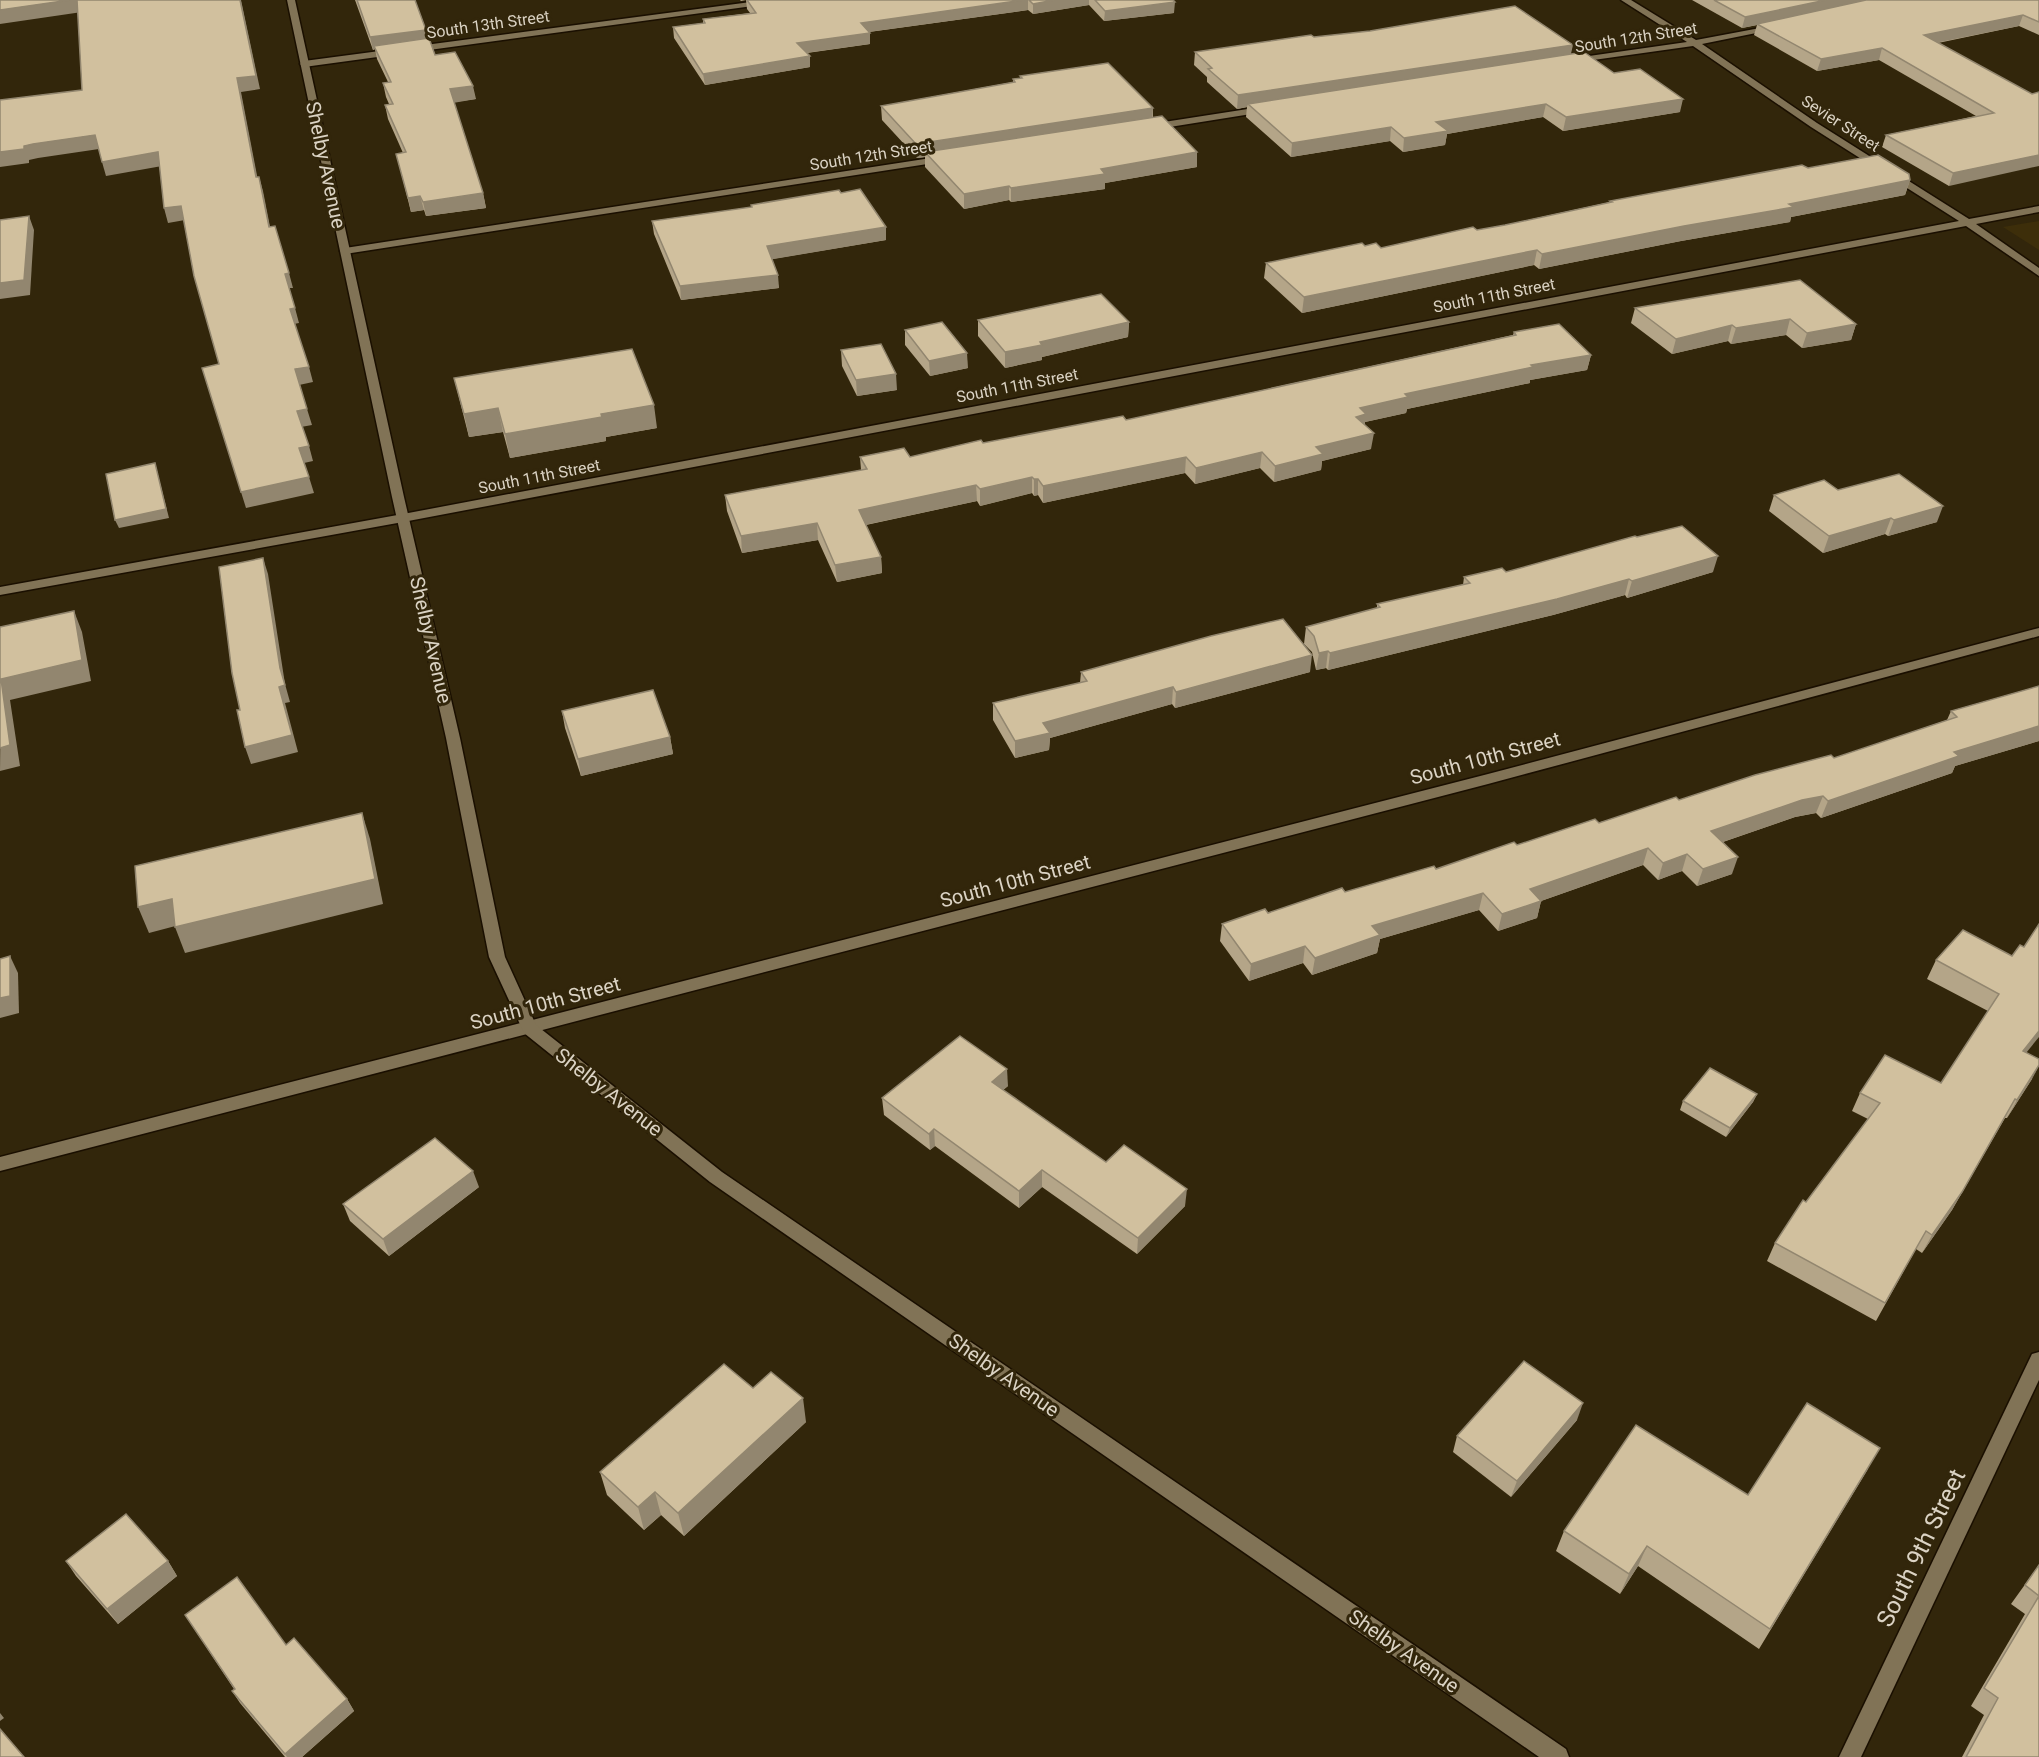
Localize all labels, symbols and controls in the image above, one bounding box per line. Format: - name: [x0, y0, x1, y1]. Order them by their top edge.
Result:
- street label: South 13th Street: [426, 6, 551, 43]
- street label: South 12th Street: [1574, 18, 1699, 57]
- street label: Sevier Street: [1798, 91, 1883, 156]
- street label: Shelby Avenue: [301, 99, 351, 231]
- street label: South 12th Street: [809, 136, 934, 175]
- street label: South 11th Street: [1432, 274, 1557, 317]
- street label: South 11th Street: [955, 364, 1080, 407]
- street label: South 11th Street: [477, 455, 602, 498]
- street label: Shelby Avenue: [405, 574, 457, 706]
- street label: South 10th Street: [1407, 726, 1563, 790]
- street label: South 10th Street: [937, 849, 1093, 913]
- street label: South 10th Street: [467, 971, 623, 1035]
- street label: Shelby Avenue: [551, 1043, 667, 1141]
- street label: Shelby Avenue: [944, 1328, 1064, 1422]
- street label: South 9th Street: [1871, 1464, 1971, 1631]
- street label: Shelby Avenue: [1344, 1604, 1464, 1698]

